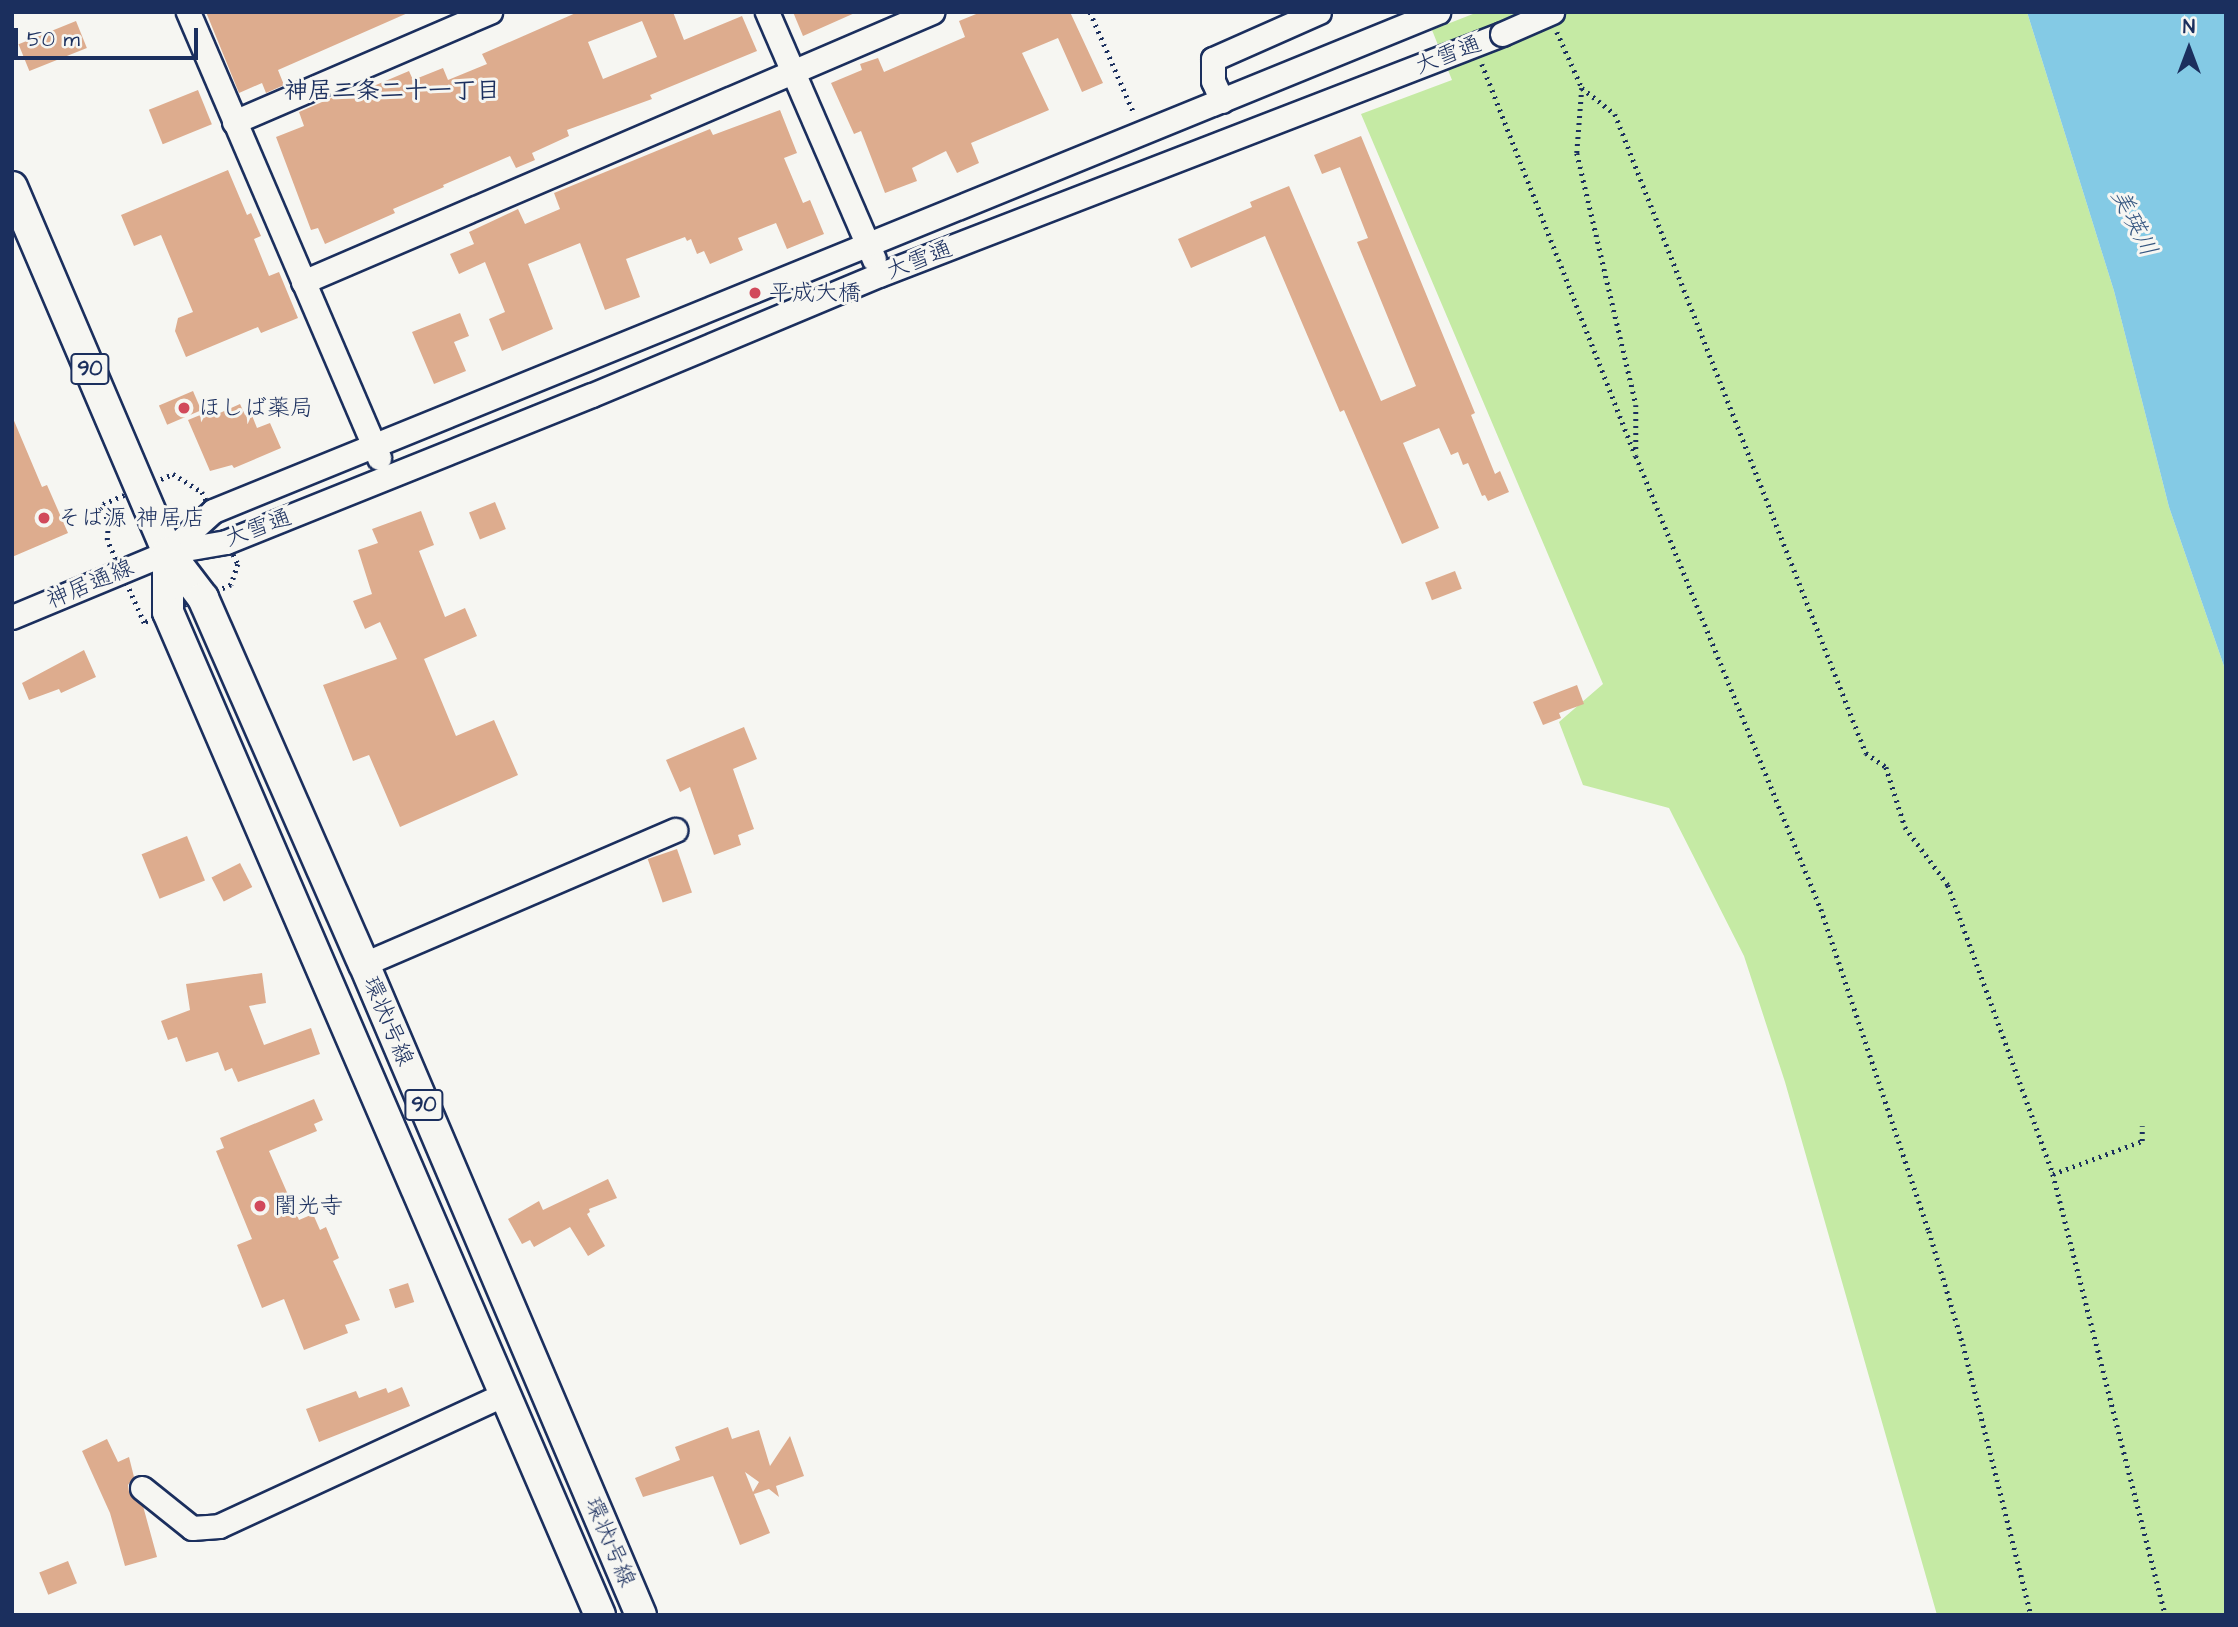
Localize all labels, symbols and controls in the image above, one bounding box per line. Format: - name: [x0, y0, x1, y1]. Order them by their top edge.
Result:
- scale bar: [18, 14, 201, 58]
- north arrow: [2154, 14, 2224, 84]
- text: N: [2183, 14, 2195, 41]
- text: 50 m: [27, 25, 80, 54]
- street label: 大雪通: [1411, 30, 1485, 80]
- district label: 神居二条二十一丁目: [284, 78, 500, 106]
- water label: 美瑛川: [2104, 184, 2162, 262]
- street label: 大雪通: [882, 235, 956, 285]
- place label: 平成大橋: [769, 279, 861, 307]
- marker: 平成大橋: [747, 285, 763, 301]
- road number: 90: [69, 352, 111, 386]
- place label: ほしば薬局: [198, 394, 313, 422]
- marker: ほしば薬局: [176, 400, 192, 416]
- street label: 大雪通: [221, 503, 295, 553]
- place label: そば源 神居店: [58, 504, 205, 532]
- marker: そば源 神居店: [36, 510, 52, 526]
- street label: 神居通線: [42, 553, 138, 615]
- street label: 環状1号線: [357, 972, 419, 1070]
- road number: 90: [403, 1088, 445, 1122]
- place label: 闇光寺: [274, 1192, 343, 1220]
- marker: 闇光寺: [252, 1198, 268, 1214]
- street label: 環状1号線: [579, 1493, 641, 1591]

